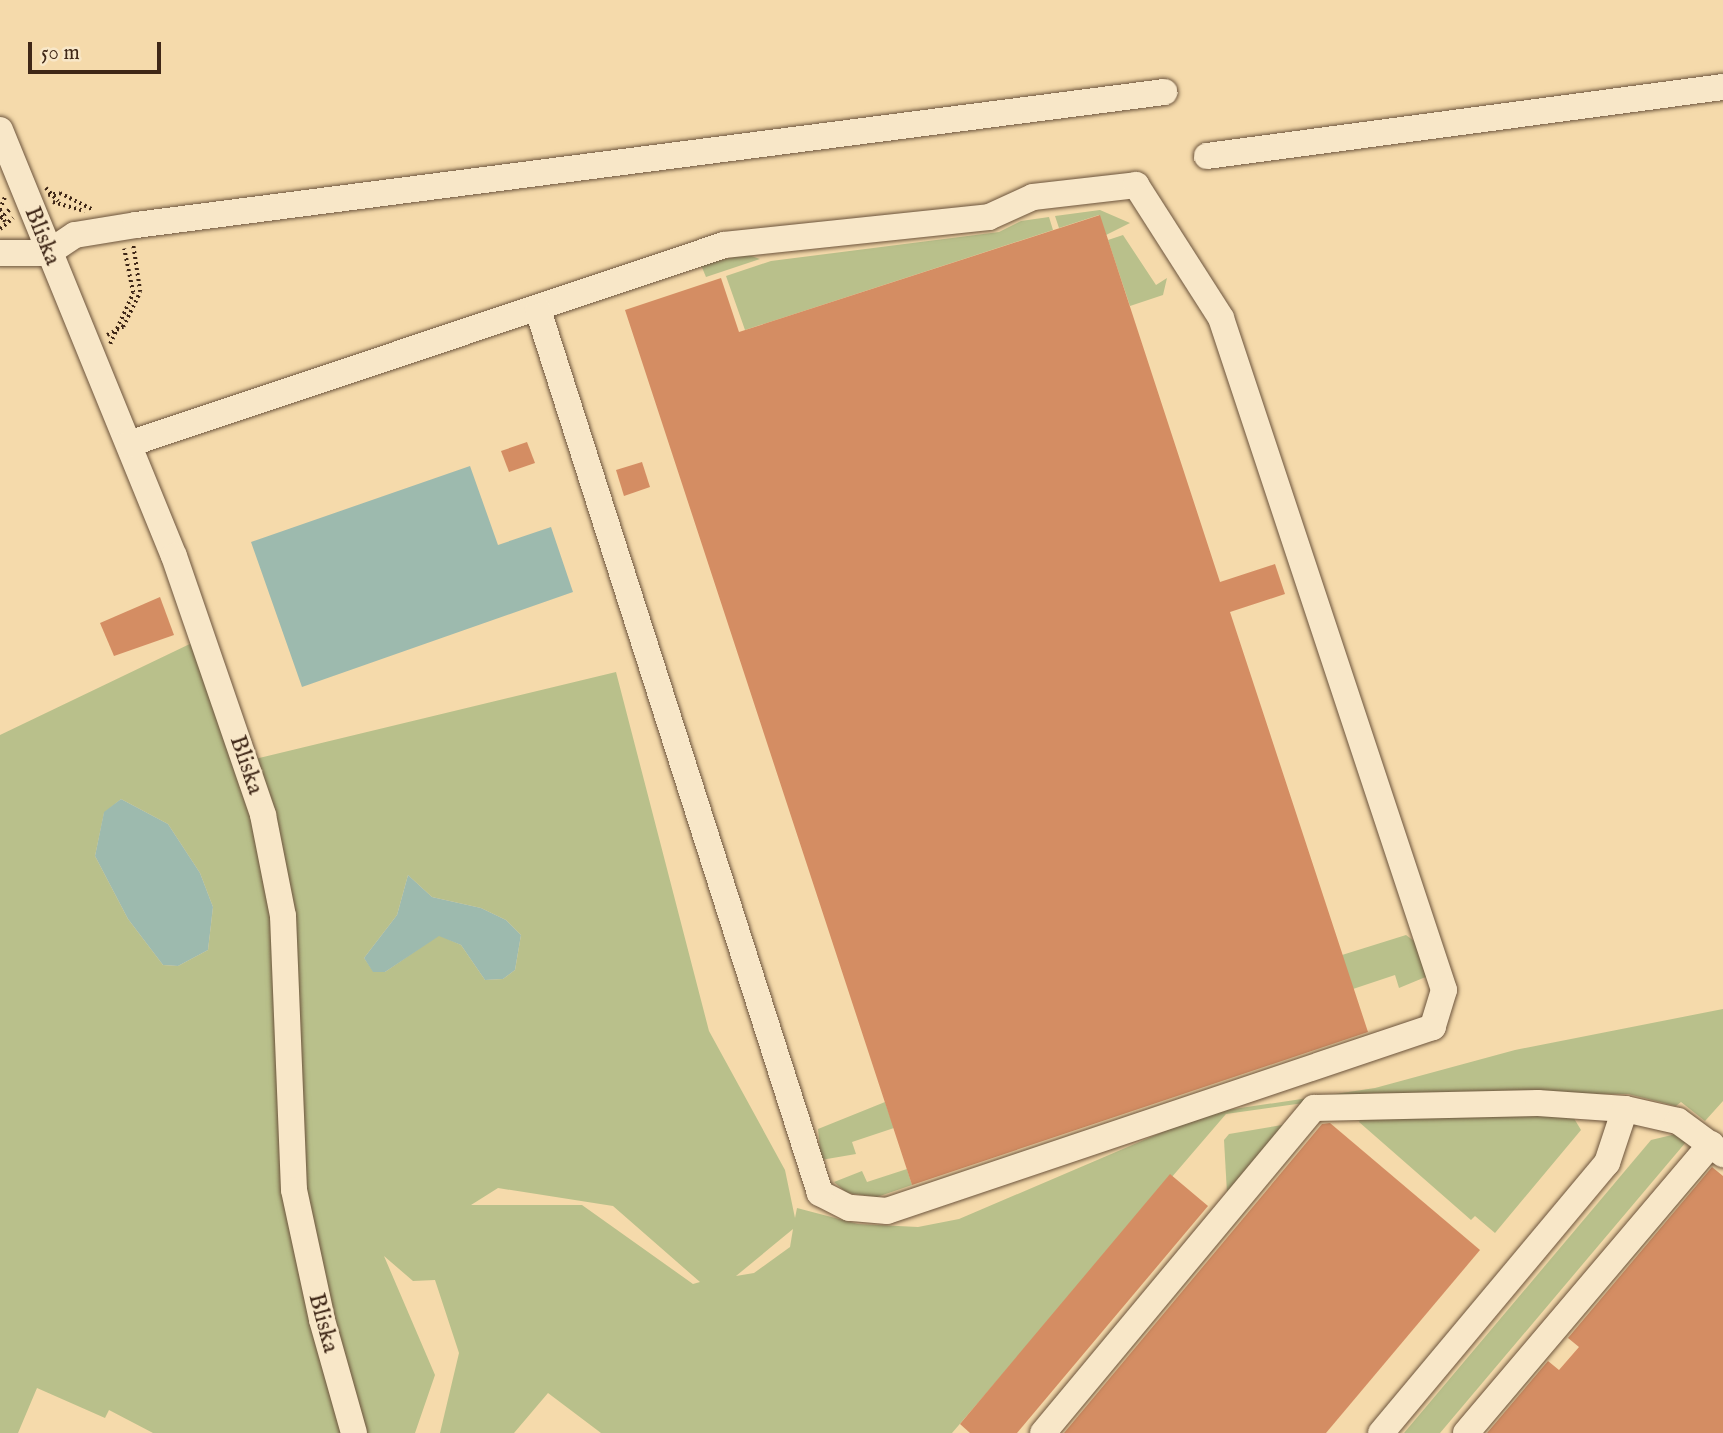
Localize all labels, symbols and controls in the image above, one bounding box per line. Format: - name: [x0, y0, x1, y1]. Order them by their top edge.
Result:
- scale bar: [32, 28, 164, 72]
- text: 50 m: [41, 40, 80, 67]
- street label: Bliska: [17, 203, 67, 269]
- street label: Bliska: [223, 732, 269, 798]
- street label: Bliska: [301, 1290, 345, 1356]

